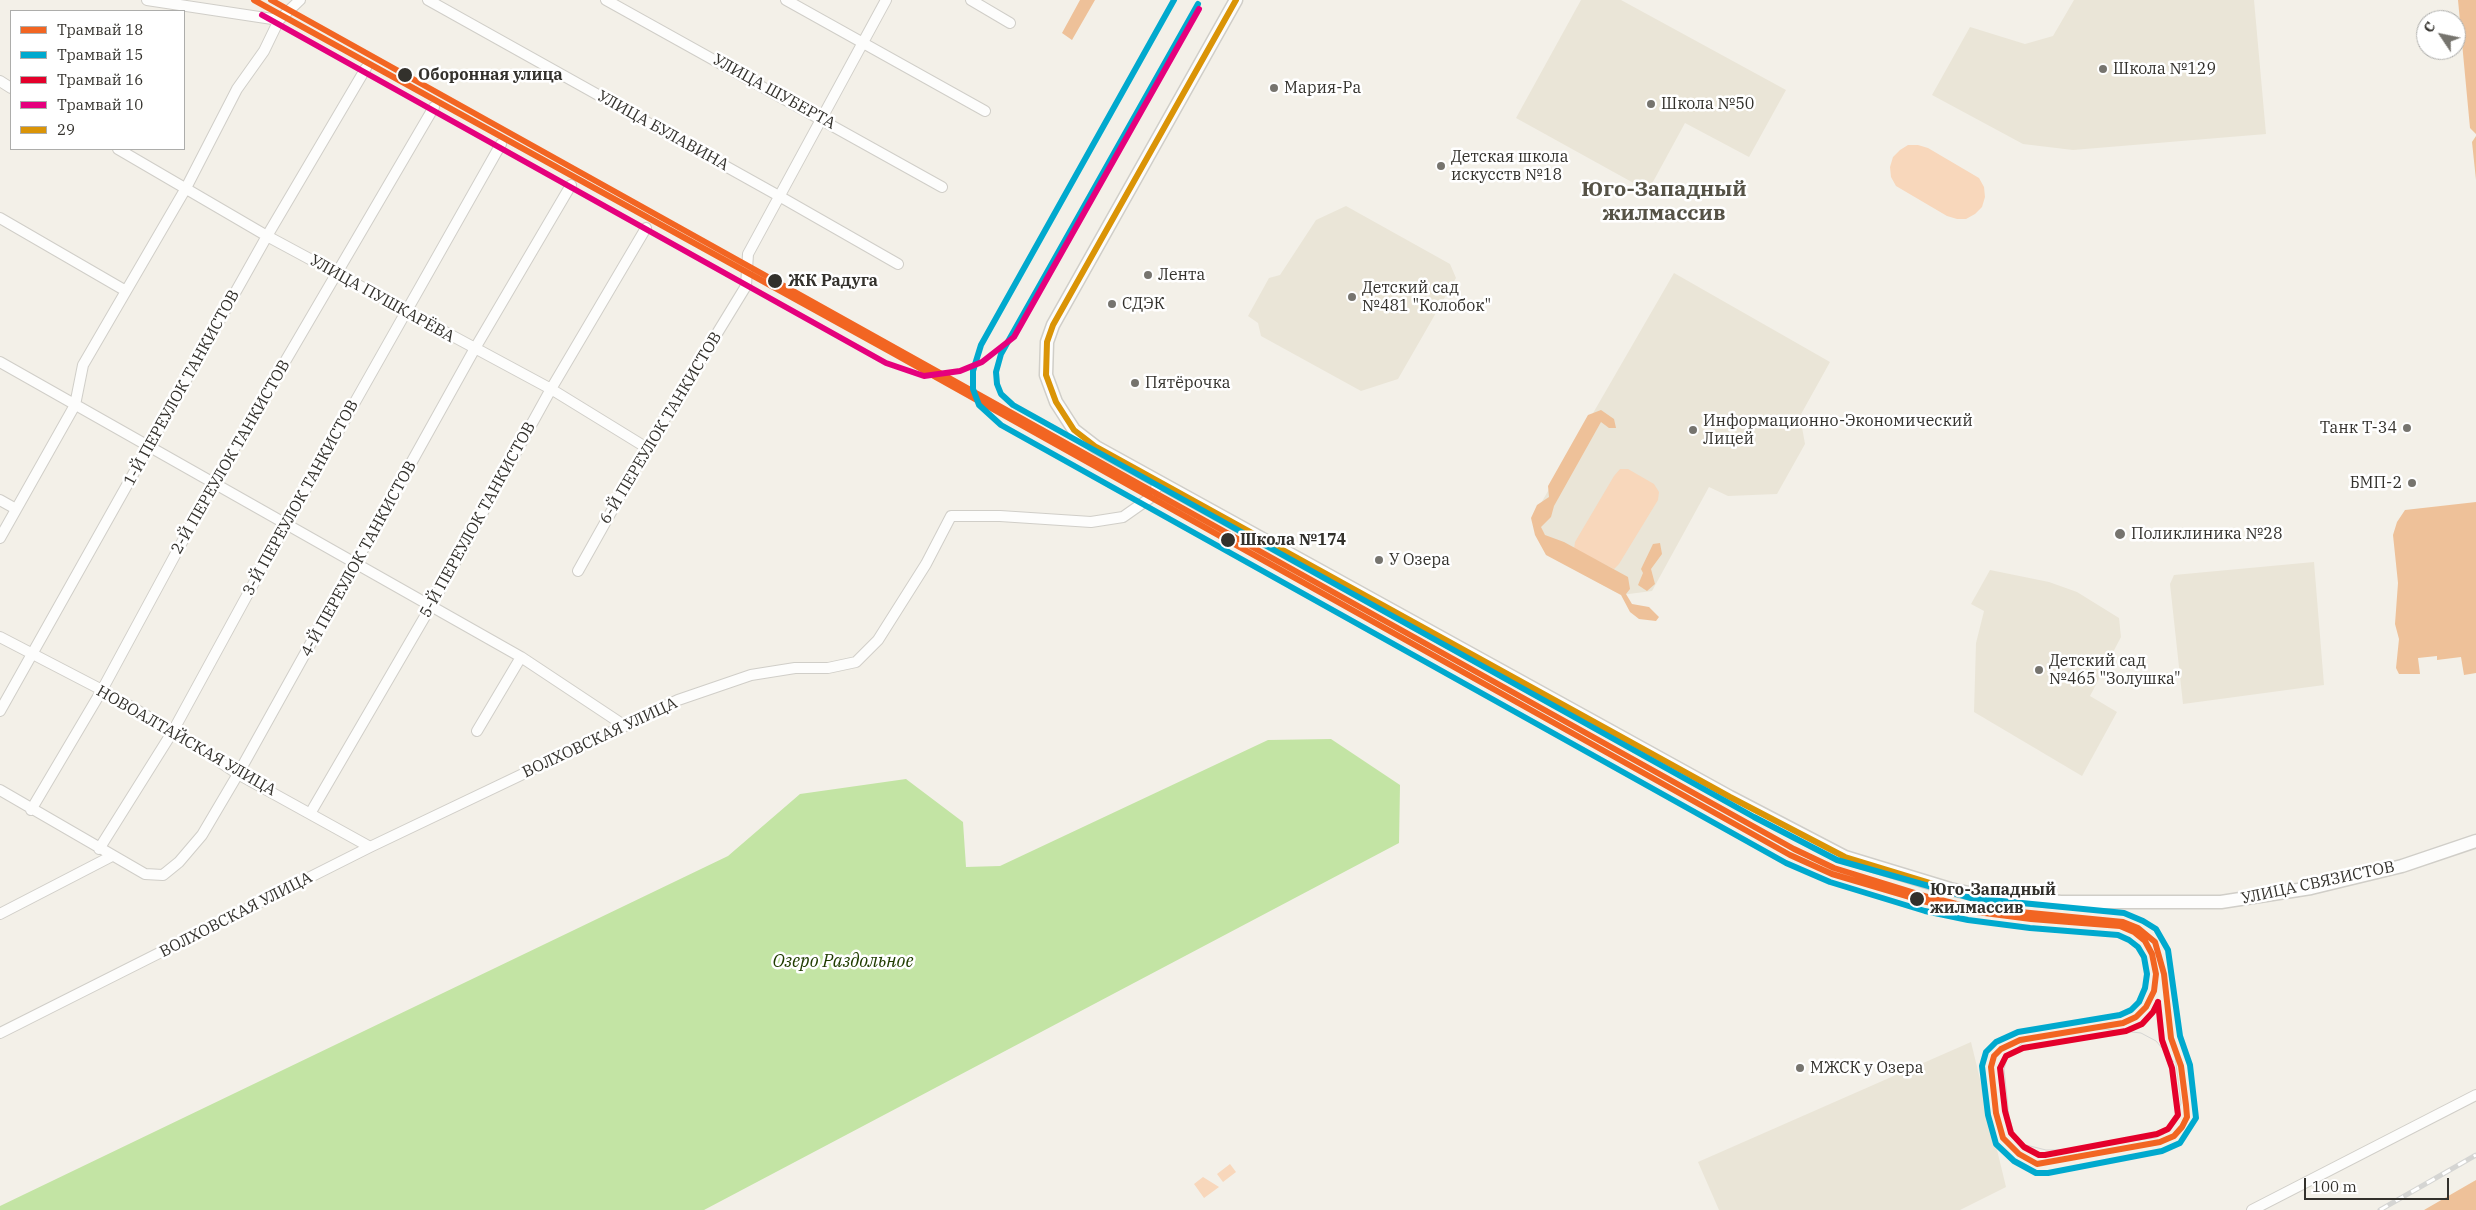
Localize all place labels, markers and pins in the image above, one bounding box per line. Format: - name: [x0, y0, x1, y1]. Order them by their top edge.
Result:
- place label: Школа №129: [2113, 59, 2216, 79]
- marker: Школа №129: [2097, 63, 2109, 75]
- place label: Оборонная улица: [418, 65, 563, 85]
- marker: Оборонная улица: [396, 66, 414, 84]
- place label: Мария-Ра: [1284, 78, 1361, 98]
- marker: Мария-Ра: [1268, 82, 1280, 94]
- place label: Школа №50: [1661, 94, 1754, 114]
- marker: Школа №50: [1645, 98, 1657, 110]
- place label: Детская школа искусств №18: [1451, 147, 1568, 185]
- marker: Детская школа искусств №18: [1435, 160, 1447, 172]
- place label: Лента: [1158, 265, 1205, 285]
- marker: Лента: [1142, 269, 1154, 281]
- place label: ЖК Радуга: [788, 271, 878, 291]
- marker: ЖК Радуга: [766, 272, 784, 290]
- place label: Детский сад №481 "Колобок": [1362, 278, 1491, 316]
- marker: Детский сад №481 "Колобок": [1346, 291, 1358, 303]
- place label: СДЭК: [1122, 294, 1165, 314]
- marker: СДЭК: [1106, 298, 1118, 310]
- place label: Пятёрочка: [1145, 373, 1231, 393]
- marker: Пятёрочка: [1129, 377, 1141, 389]
- place label: Информационно-Экономический Лицей: [1703, 411, 1973, 449]
- place label: Танк Т-34: [2320, 418, 2397, 438]
- marker: Танк Т-34: [2401, 422, 2413, 434]
- marker: Информационно-Экономический Лицей: [1687, 424, 1699, 436]
- place label: БМП-2: [2350, 473, 2402, 493]
- marker: БМП-2: [2406, 477, 2418, 489]
- place label: Поликлиника №28: [2131, 524, 2283, 544]
- marker: Поликлиника №28: [2113, 527, 2127, 541]
- place label: Школа №174: [1240, 530, 1346, 550]
- marker: Школа №174: [1219, 531, 1237, 549]
- place label: У Озера: [1389, 550, 1450, 570]
- marker: У Озера: [1373, 554, 1385, 566]
- place label: Детский сад №465 "Золушка": [2049, 651, 2181, 689]
- marker: Детский сад №465 "Золушка": [2033, 664, 2045, 676]
- place label: Юго-Западный жилмассив: [1930, 880, 2056, 918]
- marker: Юго-Западный жилмассив: [1908, 890, 1926, 908]
- place label: МЖСК у Озера: [1810, 1058, 1923, 1078]
- marker: МЖСК у Озера: [1794, 1062, 1806, 1074]

